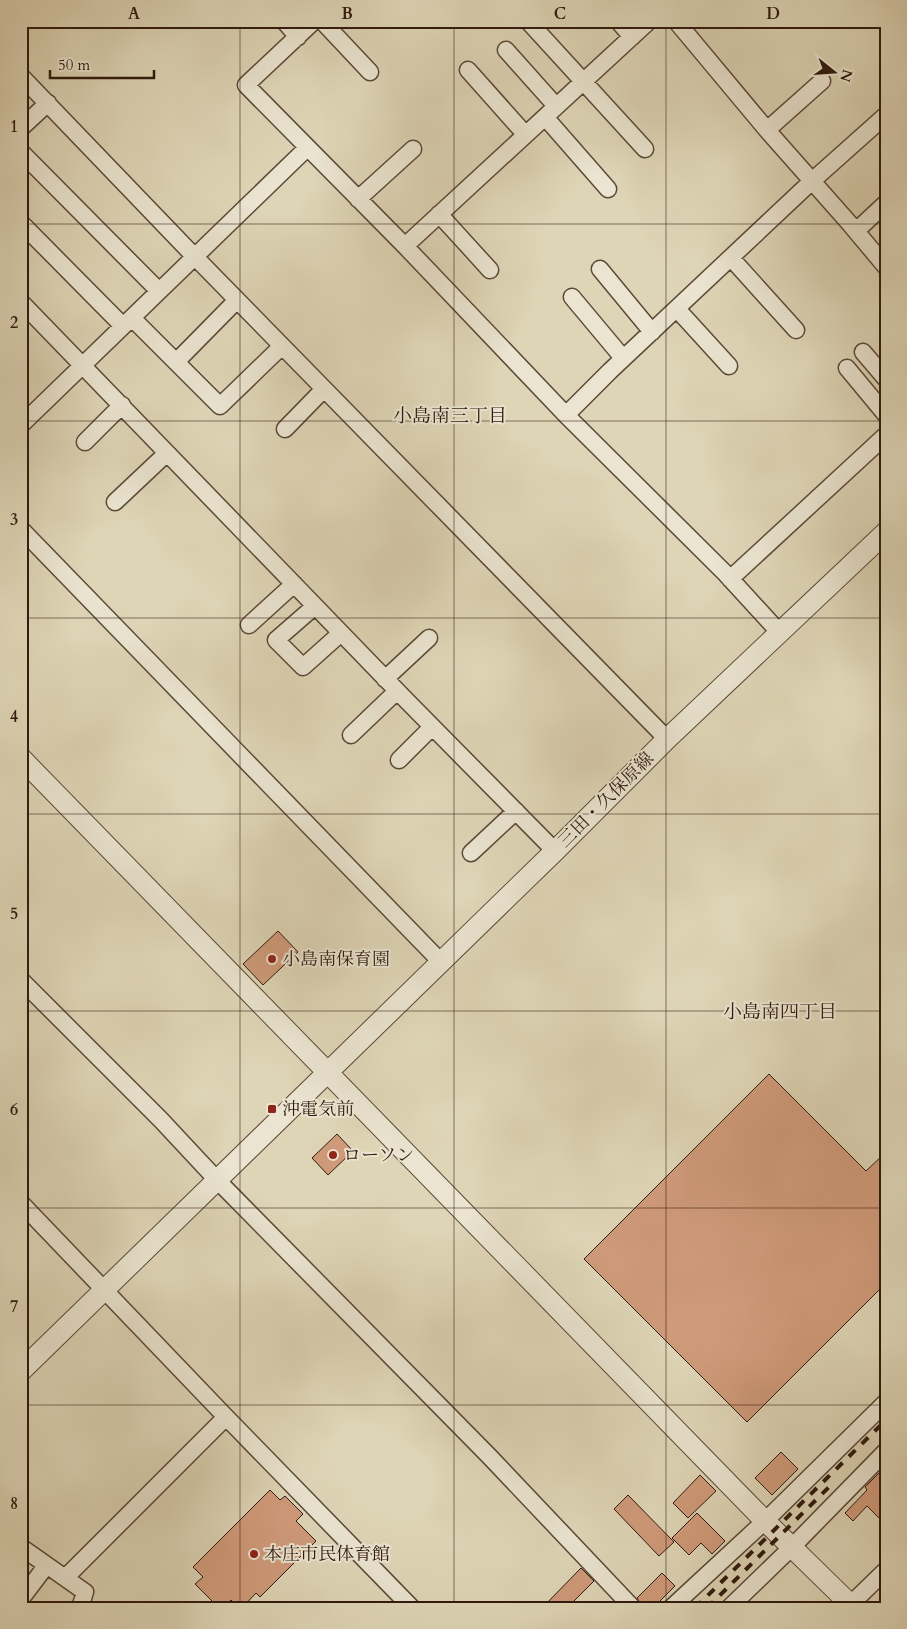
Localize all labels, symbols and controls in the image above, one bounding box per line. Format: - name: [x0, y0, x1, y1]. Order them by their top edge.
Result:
- text: A: [128, 3, 140, 25]
- text: B: [341, 3, 353, 25]
- text: C: [554, 3, 566, 25]
- text: D: [766, 3, 780, 25]
- scale bar: [50, 48, 154, 80]
- north arrow: [810, 48, 860, 98]
- text: 50 m: [58, 55, 90, 75]
- text: N: [835, 67, 857, 84]
- text: 1: [10, 116, 18, 138]
- text: 2: [10, 312, 18, 334]
- district label: 小島南三丁目: [393, 403, 507, 429]
- text: 3: [10, 509, 18, 531]
- text: 4: [10, 706, 18, 728]
- street label: 三田・久保原線: [553, 747, 659, 853]
- text: 5: [10, 903, 18, 925]
- place label: 小島南保育園: [282, 947, 390, 972]
- marker: 小島南保育園: [266, 953, 278, 965]
- district label: 小島南四丁目: [723, 999, 837, 1025]
- place label: 沖電気前: [282, 1097, 354, 1122]
- text: 6: [10, 1099, 18, 1121]
- marker: 沖電気前: [266, 1103, 278, 1115]
- place label: ローソン: [343, 1143, 414, 1168]
- marker: ローソン: [327, 1149, 339, 1161]
- text: 7: [10, 1296, 18, 1318]
- text: 8: [10, 1493, 18, 1515]
- place label: 本庄市民体育館: [264, 1542, 390, 1567]
- marker: 本庄市民体育館: [248, 1548, 260, 1560]

